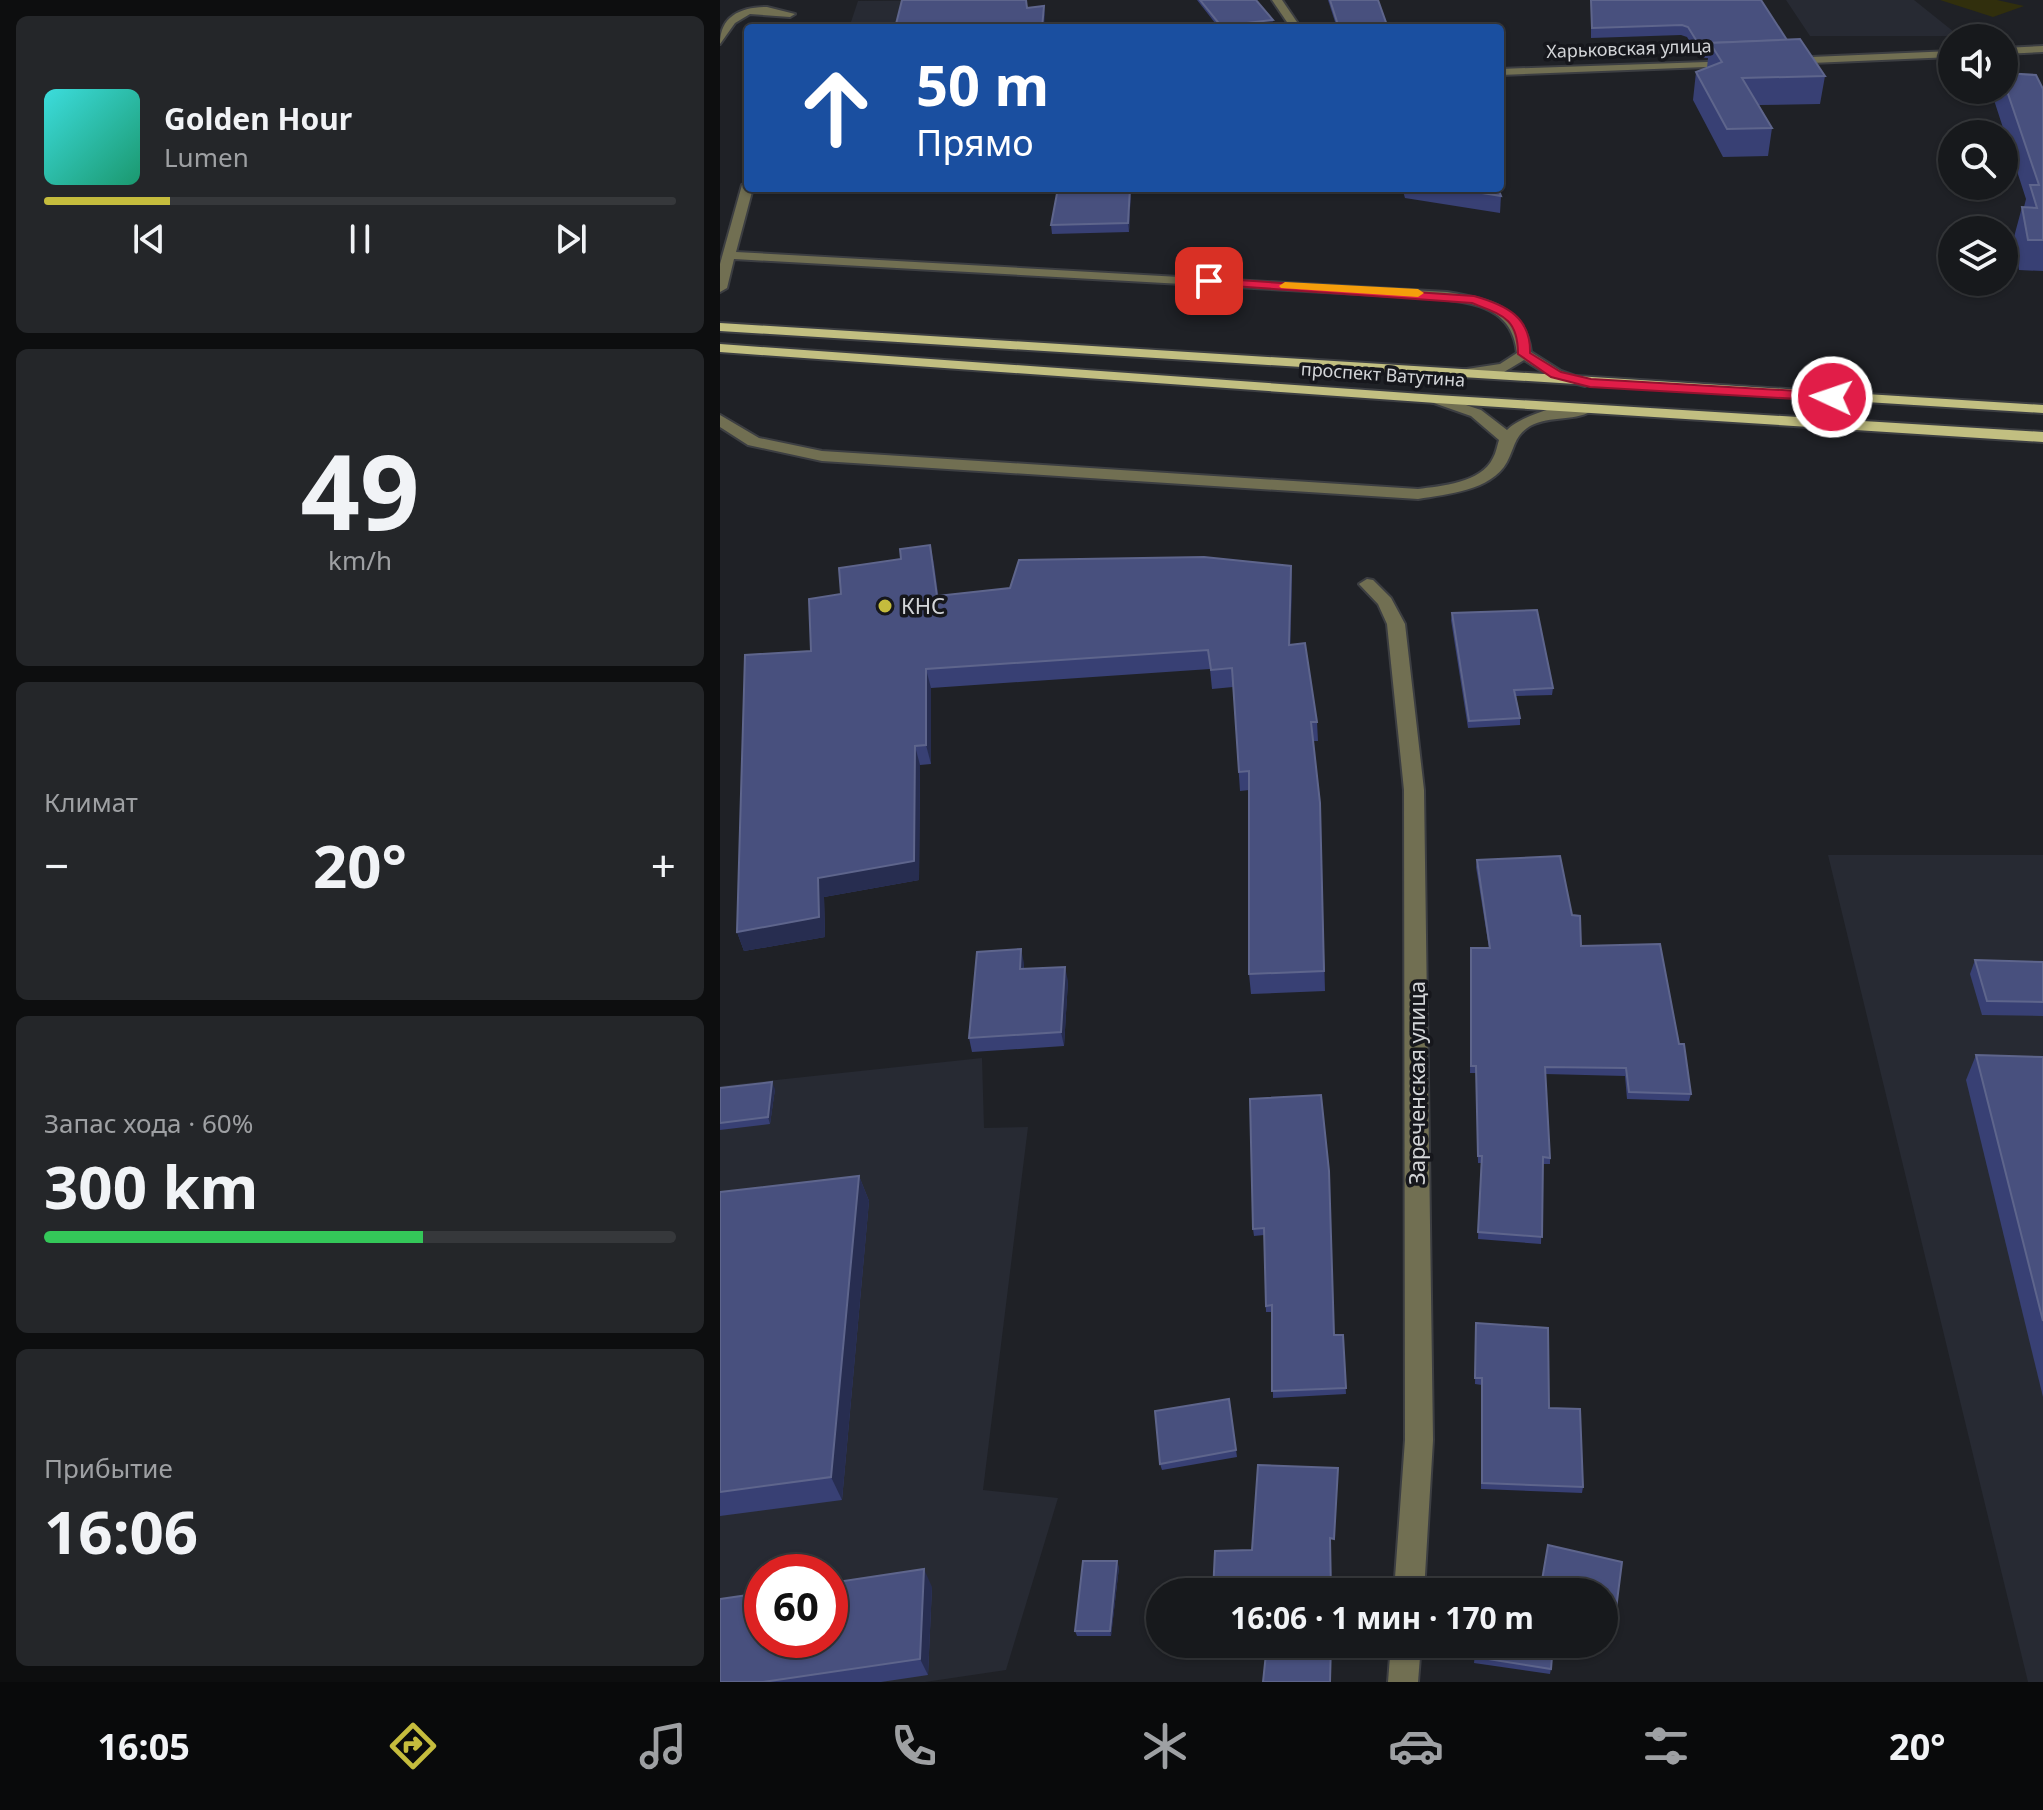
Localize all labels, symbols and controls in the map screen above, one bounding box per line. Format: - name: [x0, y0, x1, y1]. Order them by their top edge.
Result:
- map controls: [1938, 24, 2018, 296]
- button: sound: [1938, 24, 2018, 104]
- street label: Харьковская улица: [1546, 33, 1712, 63]
- text: 50 m: [916, 46, 1049, 122]
- icon: ahead: [784, 56, 888, 160]
- text: Golden Hour: [164, 98, 352, 139]
- text: Прямо: [916, 118, 1034, 167]
- button: search: [1938, 120, 2018, 200]
- text: Lumen: [164, 139, 249, 175]
- button: layers: [1938, 216, 2018, 296]
- icon: previous: [127, 217, 171, 261]
- icon: pause: [338, 217, 382, 261]
- icon: next: [549, 217, 593, 261]
- pin: [1175, 247, 1243, 315]
- icon: arrive: [1187, 259, 1231, 303]
- position arrow: [1790, 355, 1874, 439]
- street label: проспект Ватутина: [1300, 356, 1466, 392]
- text: 49: [301, 419, 419, 560]
- text: km/h: [328, 542, 392, 578]
- place label: КНС: [901, 590, 945, 620]
- marker: КНС: [876, 597, 894, 615]
- text: Климат: [44, 784, 138, 820]
- text: 20°: [313, 824, 407, 906]
- text: −: [44, 835, 69, 895]
- text: +: [651, 835, 676, 895]
- street label: Зареченская улица: [1401, 981, 1431, 1185]
- text: Запас хода · 60%: [44, 1105, 253, 1141]
- text: 300 km: [44, 1145, 258, 1227]
- text: Прибытие: [44, 1450, 173, 1486]
- text: 16:06: [44, 1490, 198, 1572]
- speed limit sign: 60: [744, 1554, 848, 1658]
- text: 16:06 · 1 мин · 170 m: [1230, 1597, 1534, 1638]
- icon: directions: [385, 1718, 441, 1774]
- icon: music: [635, 1718, 691, 1774]
- icon: phone: [886, 1718, 942, 1774]
- icon: climate: [1137, 1718, 1193, 1774]
- icon: car: [1388, 1718, 1444, 1774]
- icon: filters: [1638, 1718, 1694, 1774]
- text: 16:05: [97, 1722, 190, 1771]
- text: 20°: [1889, 1722, 1946, 1771]

